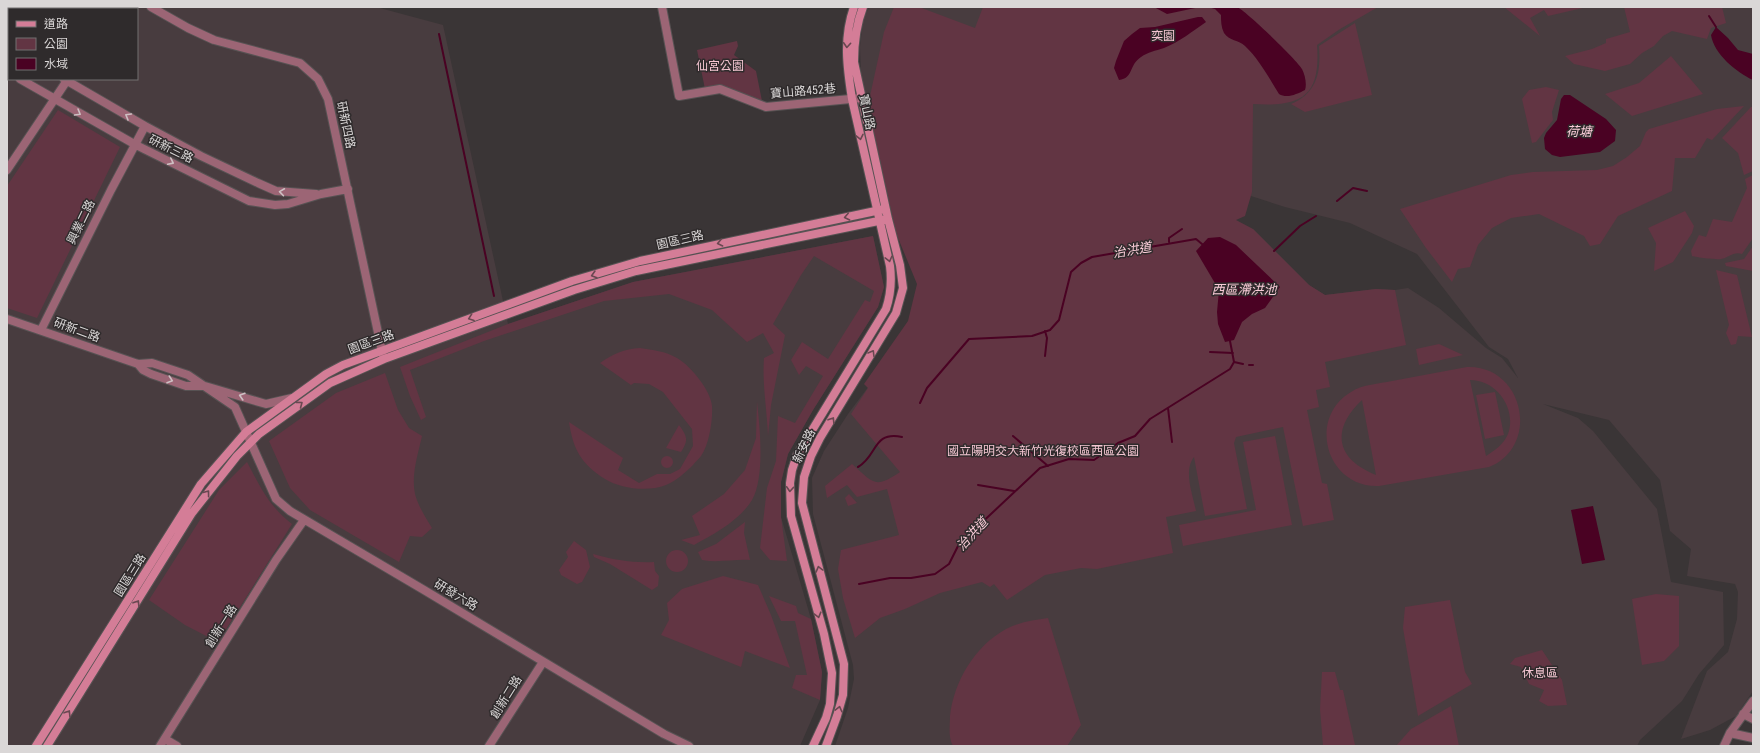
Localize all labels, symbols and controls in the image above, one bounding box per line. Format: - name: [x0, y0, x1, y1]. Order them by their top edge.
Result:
- legend: [8, 8, 138, 80]
- text: 道路: [44, 17, 68, 31]
- park label: 奕園: [1151, 29, 1175, 43]
- text: 公園: [44, 37, 68, 51]
- one-way arrow: [842, 42, 851, 48]
- text: 水域: [44, 57, 68, 71]
- park label: 仙宮公園: [696, 59, 744, 73]
- street label: 寶山路452巷: [770, 81, 836, 101]
- street label: 寶山路: [856, 93, 878, 131]
- street label: 研新四路: [334, 100, 358, 150]
- one-way arrow: [74, 108, 81, 115]
- one-way arrow: [125, 114, 132, 121]
- water label: 荷塘: [1566, 124, 1594, 139]
- street label: 研新三路: [146, 132, 196, 166]
- one-way arrow: [856, 134, 864, 140]
- one-way arrow: [166, 158, 174, 165]
- one-way arrow: [279, 188, 285, 197]
- street label: 興業二路: [64, 197, 98, 247]
- one-way arrow: [844, 212, 850, 220]
- street label: 園區三路: [655, 228, 705, 252]
- one-way arrow: [717, 239, 723, 247]
- water label: 治洪道: [1111, 239, 1154, 261]
- one-way arrow: [884, 256, 892, 263]
- one-way arrow: [591, 270, 598, 279]
- water label: 西區滯洪池: [1211, 282, 1278, 297]
- one-way arrow: [468, 314, 475, 322]
- street label: 研新二路: [52, 315, 102, 345]
- street label: 園區三路: [346, 327, 396, 357]
- one-way arrow: [867, 350, 875, 357]
- one-way arrow: [166, 375, 173, 384]
- one-way arrow: [239, 392, 246, 401]
- one-way arrow: [296, 402, 303, 409]
- one-way arrow: [827, 417, 834, 424]
- street label: 新安路: [790, 427, 818, 465]
- park label: 國立陽明交大新竹光復校區西區公園: [947, 444, 1139, 458]
- one-way arrow: [786, 485, 795, 492]
- one-way arrow: [202, 491, 209, 498]
- water label: 治洪道: [953, 513, 992, 554]
- street label: 園區三路: [111, 551, 149, 599]
- one-way arrow: [815, 566, 824, 573]
- street label: 研發六路: [432, 577, 480, 613]
- one-way arrow: [132, 600, 140, 607]
- street label: 創新一路: [202, 602, 240, 650]
- one-way arrow: [814, 612, 822, 618]
- park label: 休息區: [1522, 666, 1558, 680]
- street label: 創新二路: [487, 673, 525, 721]
- one-way arrow: [834, 706, 843, 713]
- one-way arrow: [63, 710, 71, 717]

